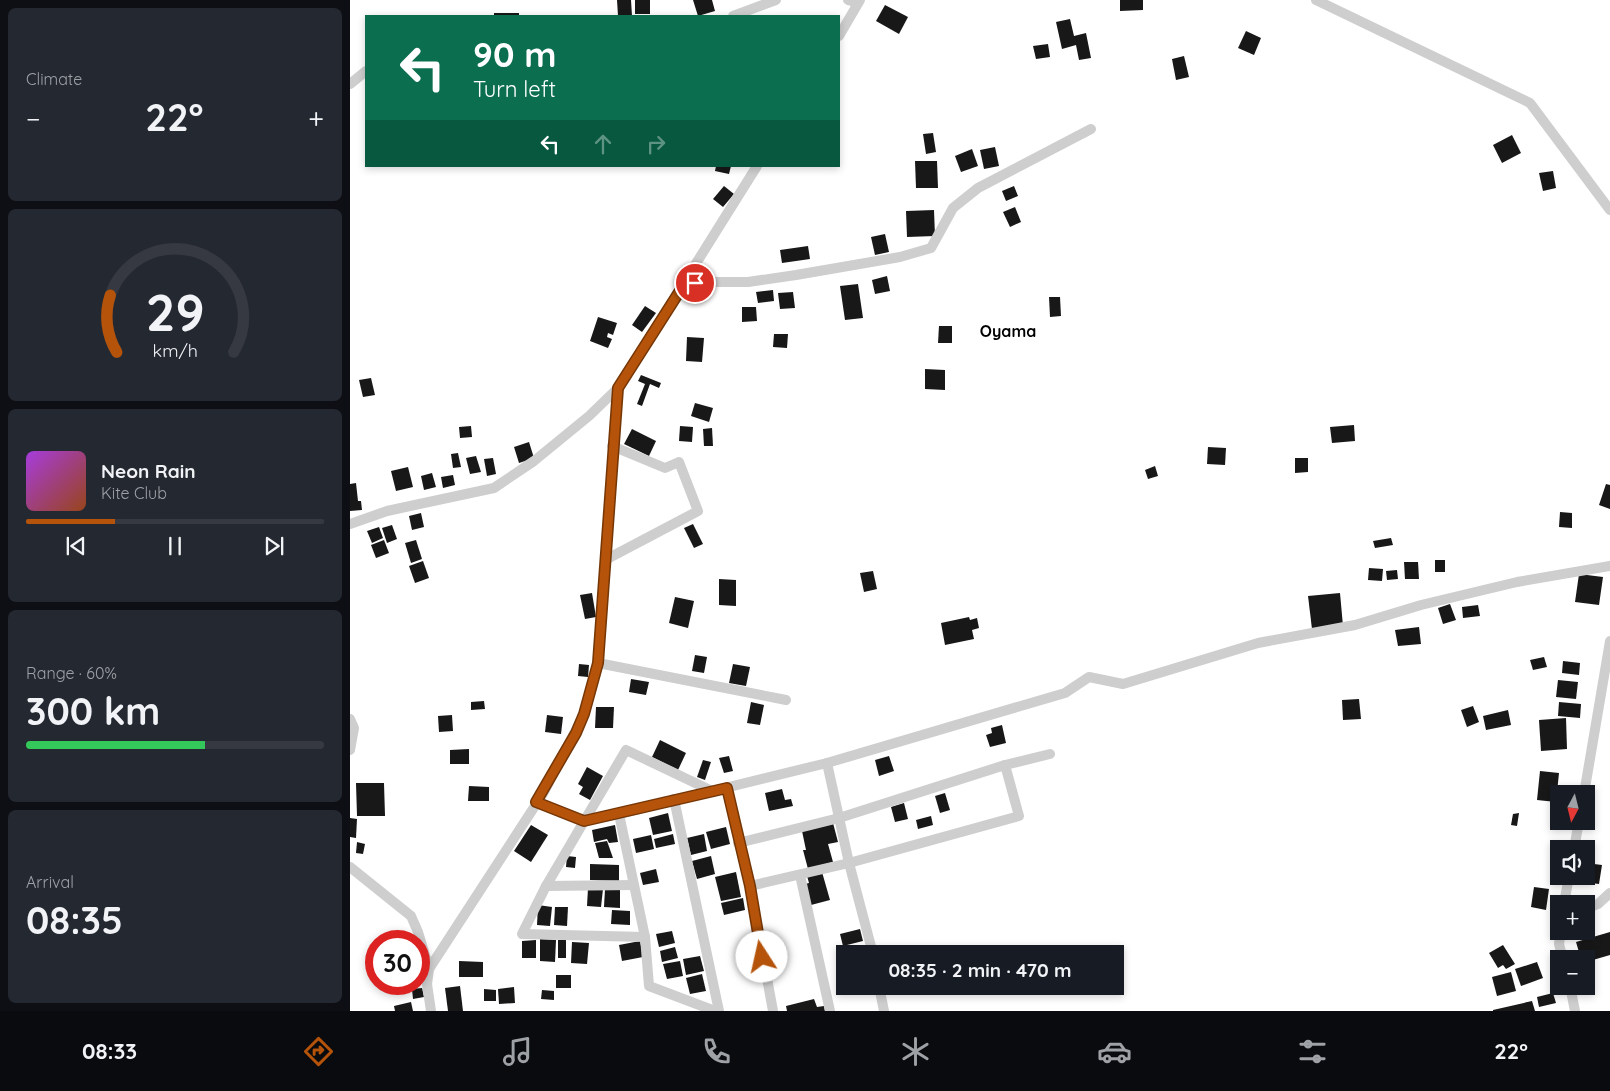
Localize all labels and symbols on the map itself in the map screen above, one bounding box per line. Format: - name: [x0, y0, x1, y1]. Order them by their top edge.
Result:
- pin: [674, 262, 716, 304]
- district label: Oyama: [980, 321, 1036, 341]
- north arrow: [1550, 785, 1595, 830]
- speed limit sign: 30: [365, 930, 430, 995]
- position arrow: [735, 930, 787, 982]

